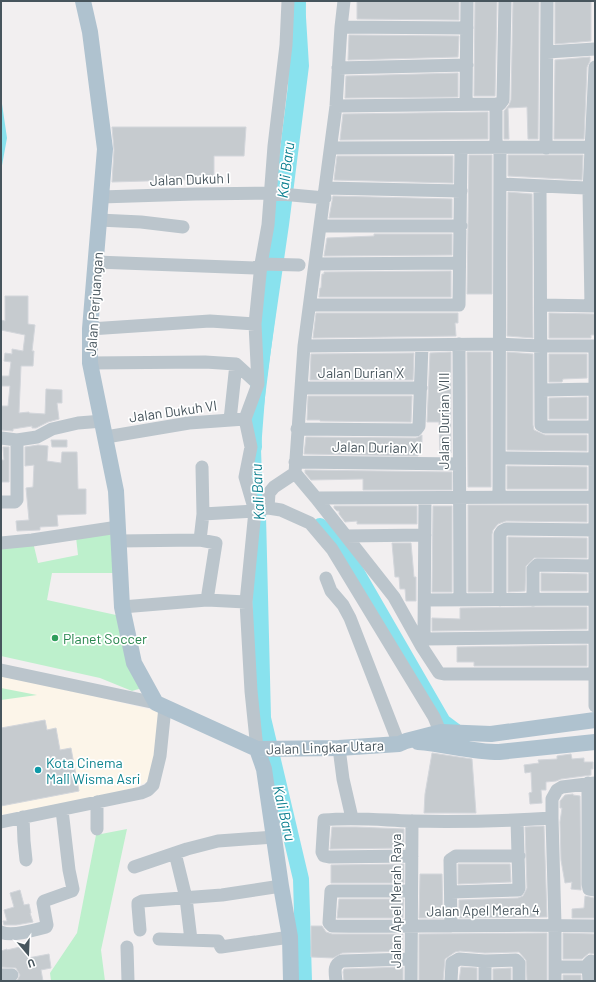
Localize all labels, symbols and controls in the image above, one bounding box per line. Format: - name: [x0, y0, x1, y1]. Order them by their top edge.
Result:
- water label: Kali Baru: [273, 141, 297, 199]
- street label: Jalan Dukuh I: [150, 169, 230, 189]
- street label: Jalan Perjuangan: [82, 251, 106, 357]
- street label: Jalan Durian X: [318, 364, 404, 381]
- street label: Jalan Durian VIII: [435, 372, 452, 470]
- street label: Jalan Dukuh VI: [128, 396, 218, 426]
- street label: Jalan Durian XI: [332, 438, 422, 456]
- water label: Kali Baru: [247, 463, 267, 521]
- place label: Planet Soccer: [63, 630, 147, 647]
- marker: Planet Soccer: [50, 633, 60, 643]
- street label: Jalan Lingkar Utara: [266, 736, 384, 758]
- place label: Kota Cinema Mall Wisma Asri: [46, 754, 140, 787]
- marker: Kota Cinema Mall Wisma Asri: [33, 765, 43, 775]
- water label: Kali Baru: [270, 783, 300, 843]
- street label: Jalan Apel Merah Raya: [387, 834, 404, 968]
- street label: Jalan Apel Merah 4: [426, 901, 540, 919]
- north arrow: [8, 934, 48, 974]
- text: U: [26, 957, 37, 971]

